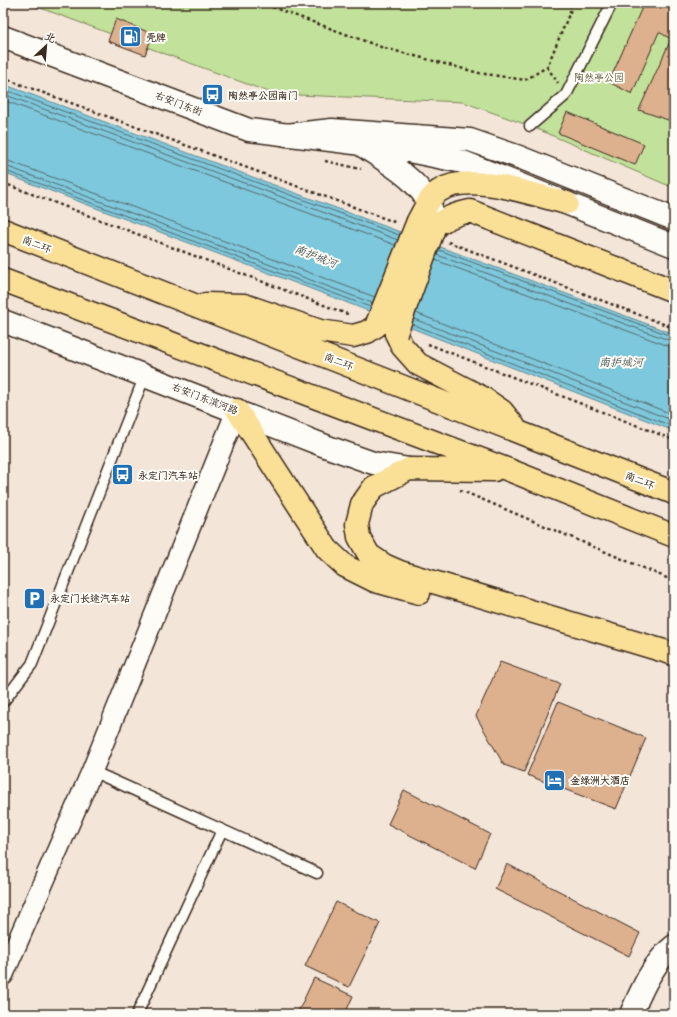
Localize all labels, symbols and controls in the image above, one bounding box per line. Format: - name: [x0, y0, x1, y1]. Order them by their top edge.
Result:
- fuel station icon: 壳牌: [117, 24, 143, 50]
- north arrow: [26, 26, 66, 66]
- text: 北: [42, 28, 58, 47]
- place label: 壳牌: [146, 31, 166, 44]
- park label: 陶然亭公园: [574, 71, 624, 84]
- bus stop icon: 陶然亭公园南门: [200, 82, 226, 108]
- street label: 右安门东街: [153, 88, 204, 118]
- place label: 陶然亭公园南门: [228, 89, 298, 102]
- street label: 南二环: [20, 233, 53, 256]
- water label: 南护城河: [293, 242, 341, 272]
- street label: 南二环: [322, 350, 355, 373]
- water label: 南护城河: [599, 355, 645, 370]
- street label: 右安门东滨河路: [170, 380, 240, 417]
- bus stop icon: 永定门汽车站: [109, 462, 135, 488]
- place label: 永定门汽车站: [138, 469, 198, 482]
- street label: 南二环: [623, 469, 656, 492]
- parking icon: 永定门长途汽车站: [21, 585, 47, 611]
- place label: 永定门长途汽车站: [50, 592, 130, 605]
- hotel icon: 金绿洲大酒店: [542, 767, 568, 793]
- place label: 金绿洲大酒店: [570, 774, 630, 787]

